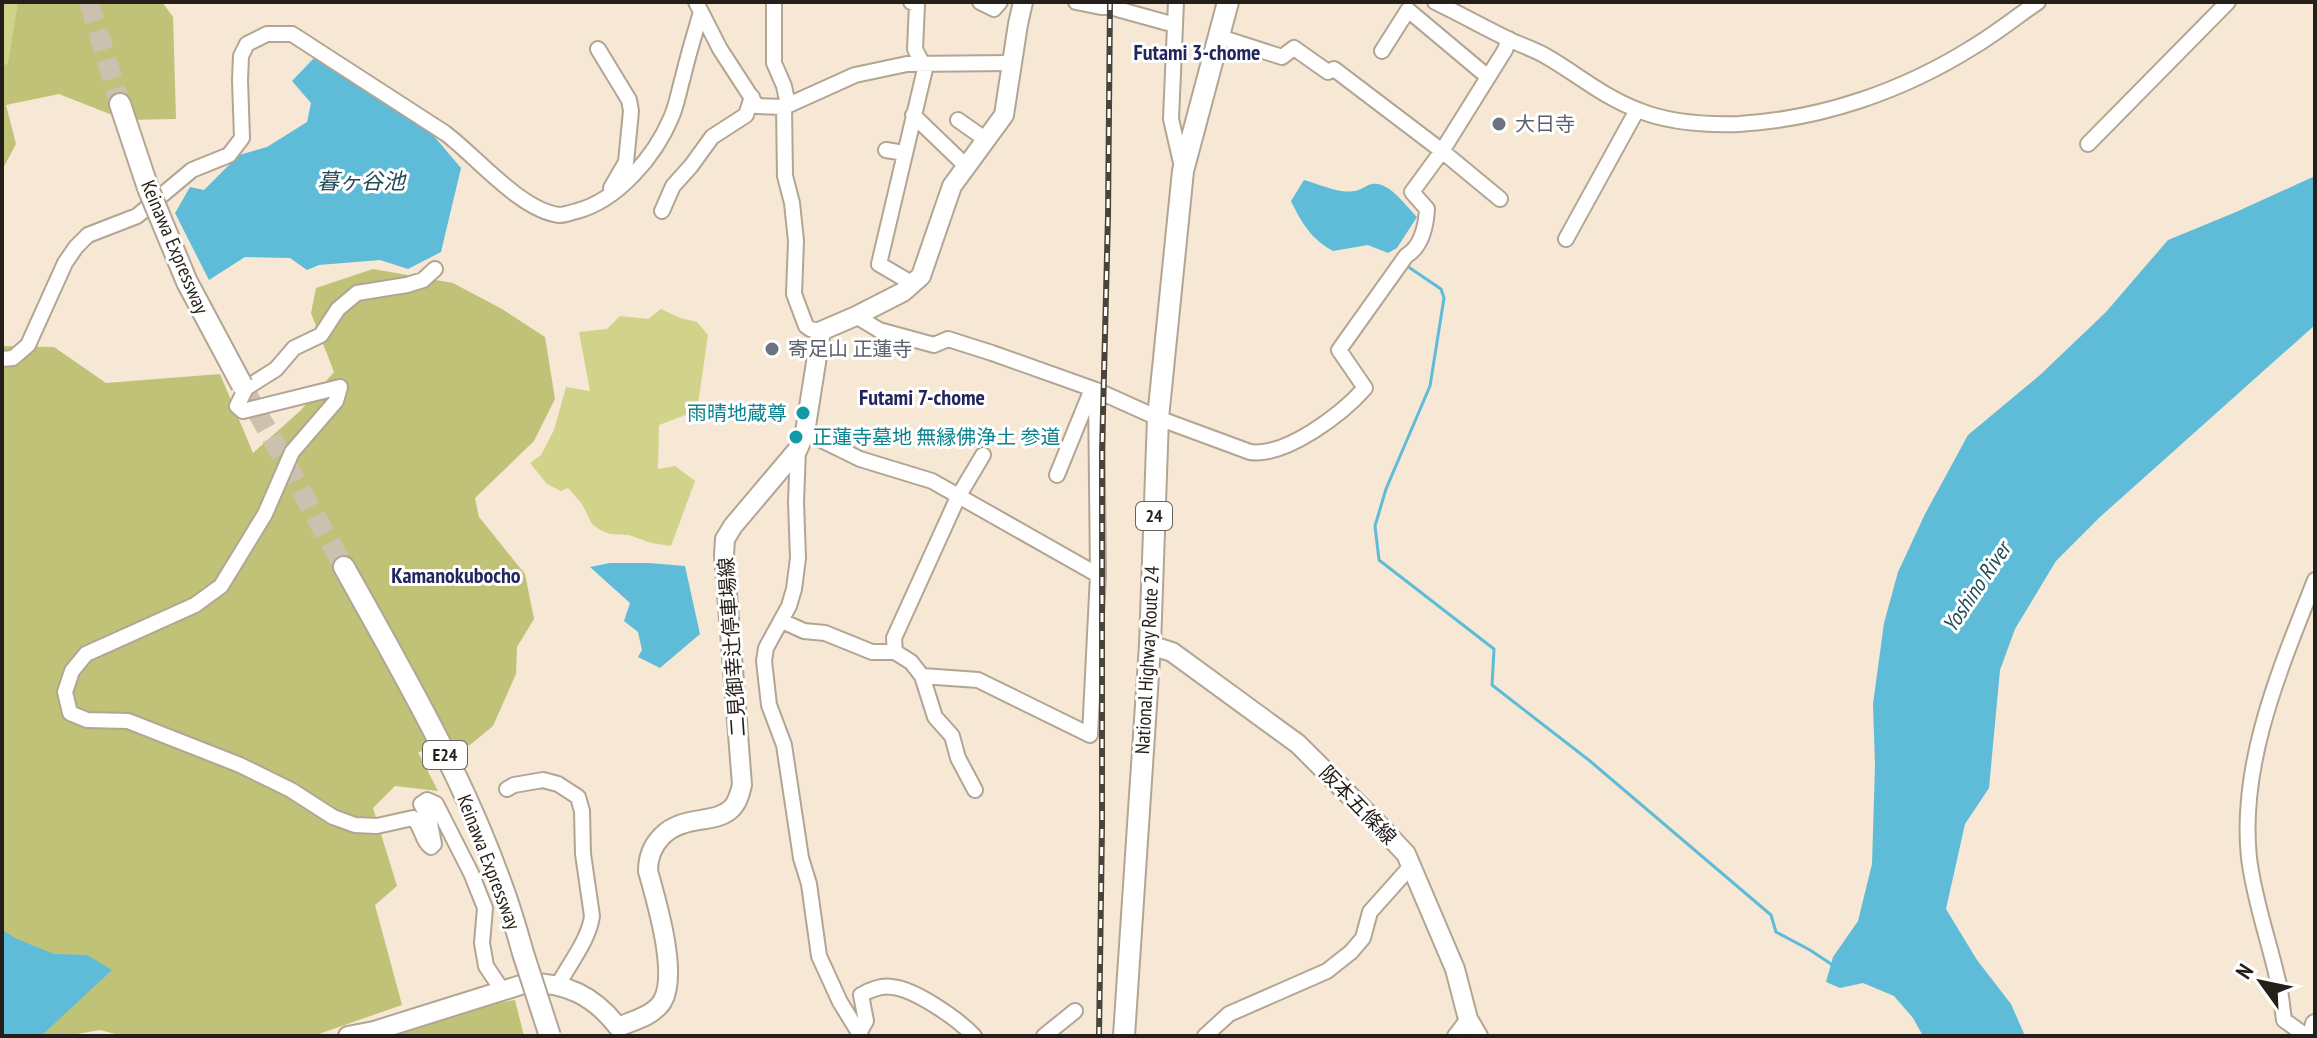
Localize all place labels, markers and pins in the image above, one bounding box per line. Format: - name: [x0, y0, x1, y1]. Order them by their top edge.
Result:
- place label: 大日寺: [1515, 111, 1575, 137]
- marker: 大日寺: [1490, 115, 1508, 133]
- place label: 寄足山 正蓮寺: [788, 336, 912, 362]
- marker: 寄足山 正蓮寺: [763, 340, 781, 358]
- place label: 雨晴地蔵尊: [687, 400, 787, 426]
- marker: 雨晴地蔵尊: [794, 404, 812, 422]
- place label: 正蓮寺墓地 無縁佛浄土 参道: [812, 424, 1060, 450]
- marker: 正蓮寺墓地 無縁佛浄土 参道: [787, 428, 805, 446]

